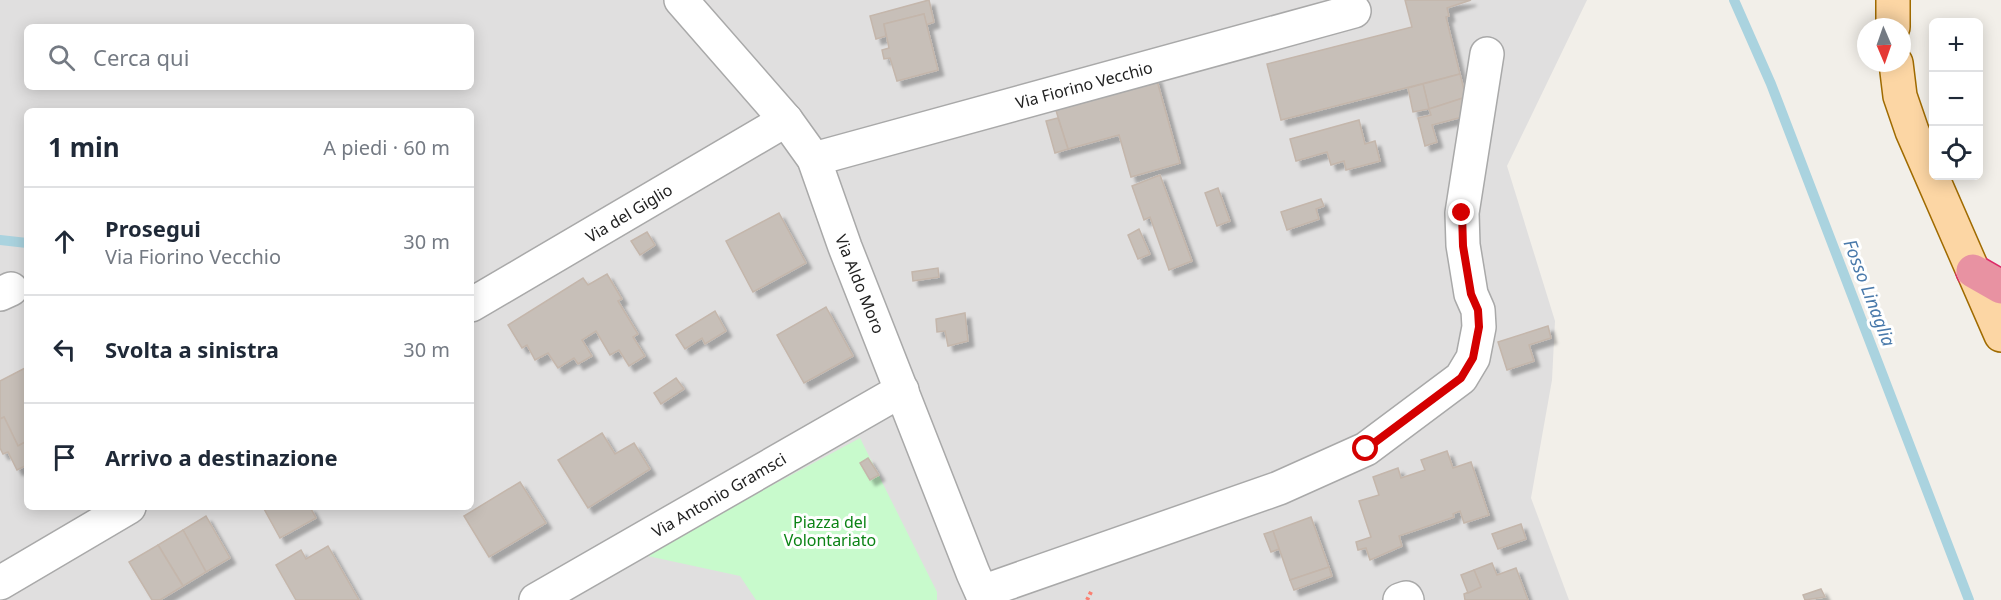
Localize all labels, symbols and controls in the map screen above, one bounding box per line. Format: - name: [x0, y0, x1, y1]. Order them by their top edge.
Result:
- north arrow: [1857, 18, 1911, 72]
- map controls: [1929, 18, 1983, 180]
- button: +: [1929, 18, 1983, 72]
- search box: [24, 24, 474, 90]
- icon: search: [45, 41, 78, 74]
- text: Cerca qui: [93, 42, 189, 72]
- street label: Via Fiorino Vecchio: [1013, 56, 1155, 114]
- button: −: [1929, 72, 1983, 126]
- button: locate: [1929, 126, 1983, 180]
- text: 1 min: [48, 129, 120, 165]
- text: A piedi · 60 m: [323, 134, 450, 161]
- street label: Via del Giglio: [582, 178, 676, 248]
- route end: [1448, 199, 1474, 225]
- text: Prosegui: [105, 213, 201, 243]
- icon: ahead: [48, 225, 81, 258]
- text: 30 m: [403, 228, 450, 255]
- street label: Via Aldo Moro: [830, 231, 890, 337]
- water label: Fosso Linaglia: [1838, 236, 1901, 350]
- text: Via Fiorino Vecchio: [105, 243, 281, 270]
- icon: left: [48, 333, 81, 366]
- text: Svolta a sinistra: [105, 334, 279, 364]
- text: 30 m: [403, 336, 450, 363]
- route start: [1352, 435, 1378, 461]
- icon: arrive: [48, 441, 81, 474]
- text: Arrivo a destinazione: [105, 442, 338, 472]
- street label: Via Antonio Gramsci: [648, 448, 790, 542]
- park label: Piazza del Volontariato: [784, 511, 876, 551]

